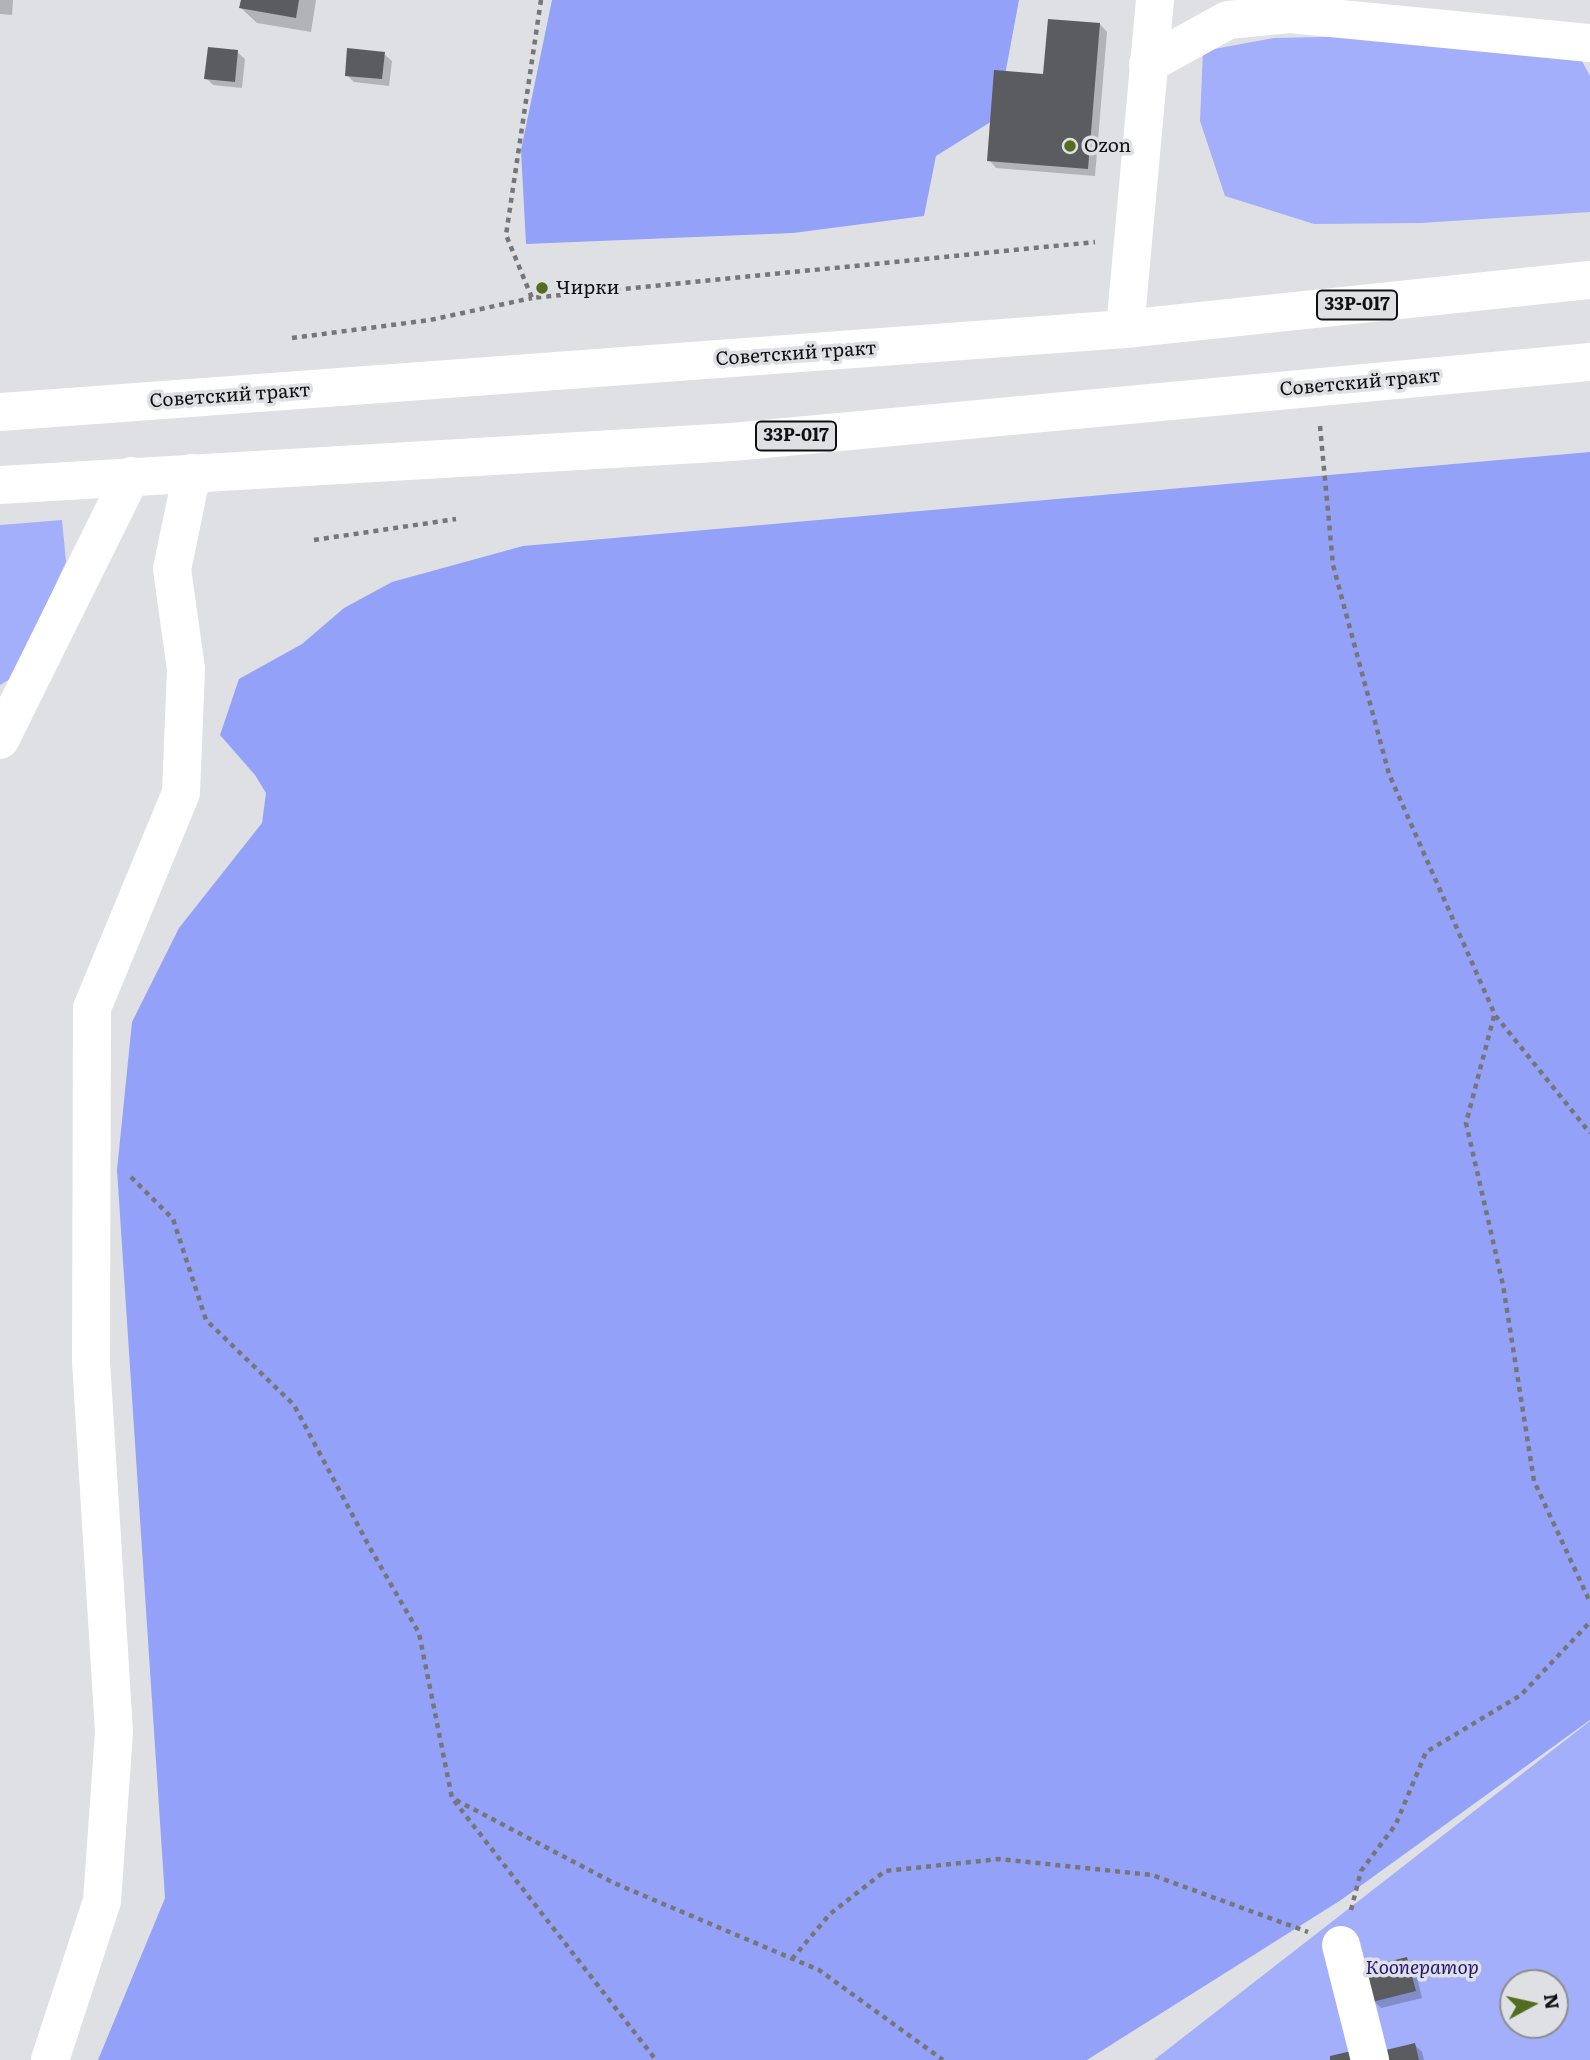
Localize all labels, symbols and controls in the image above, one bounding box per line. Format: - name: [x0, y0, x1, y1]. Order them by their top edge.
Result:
- place label: Ozon: [1084, 135, 1131, 157]
- marker: Ozon: [1062, 138, 1078, 154]
- place label: Чирки: [556, 277, 619, 299]
- marker: Чирки: [534, 280, 550, 296]
- road number: 33Р-017: [1317, 290, 1397, 320]
- street label: Советский тракт: [715, 337, 877, 371]
- street label: Советский тракт: [1279, 365, 1441, 401]
- street label: Советский тракт: [149, 379, 311, 413]
- road number: 33Р-017: [756, 422, 836, 450]
- park label: Кооператор: [1365, 1957, 1479, 1979]
- north arrow: [1499, 1969, 1569, 2039]
- text: N: [1538, 1992, 1568, 2011]

